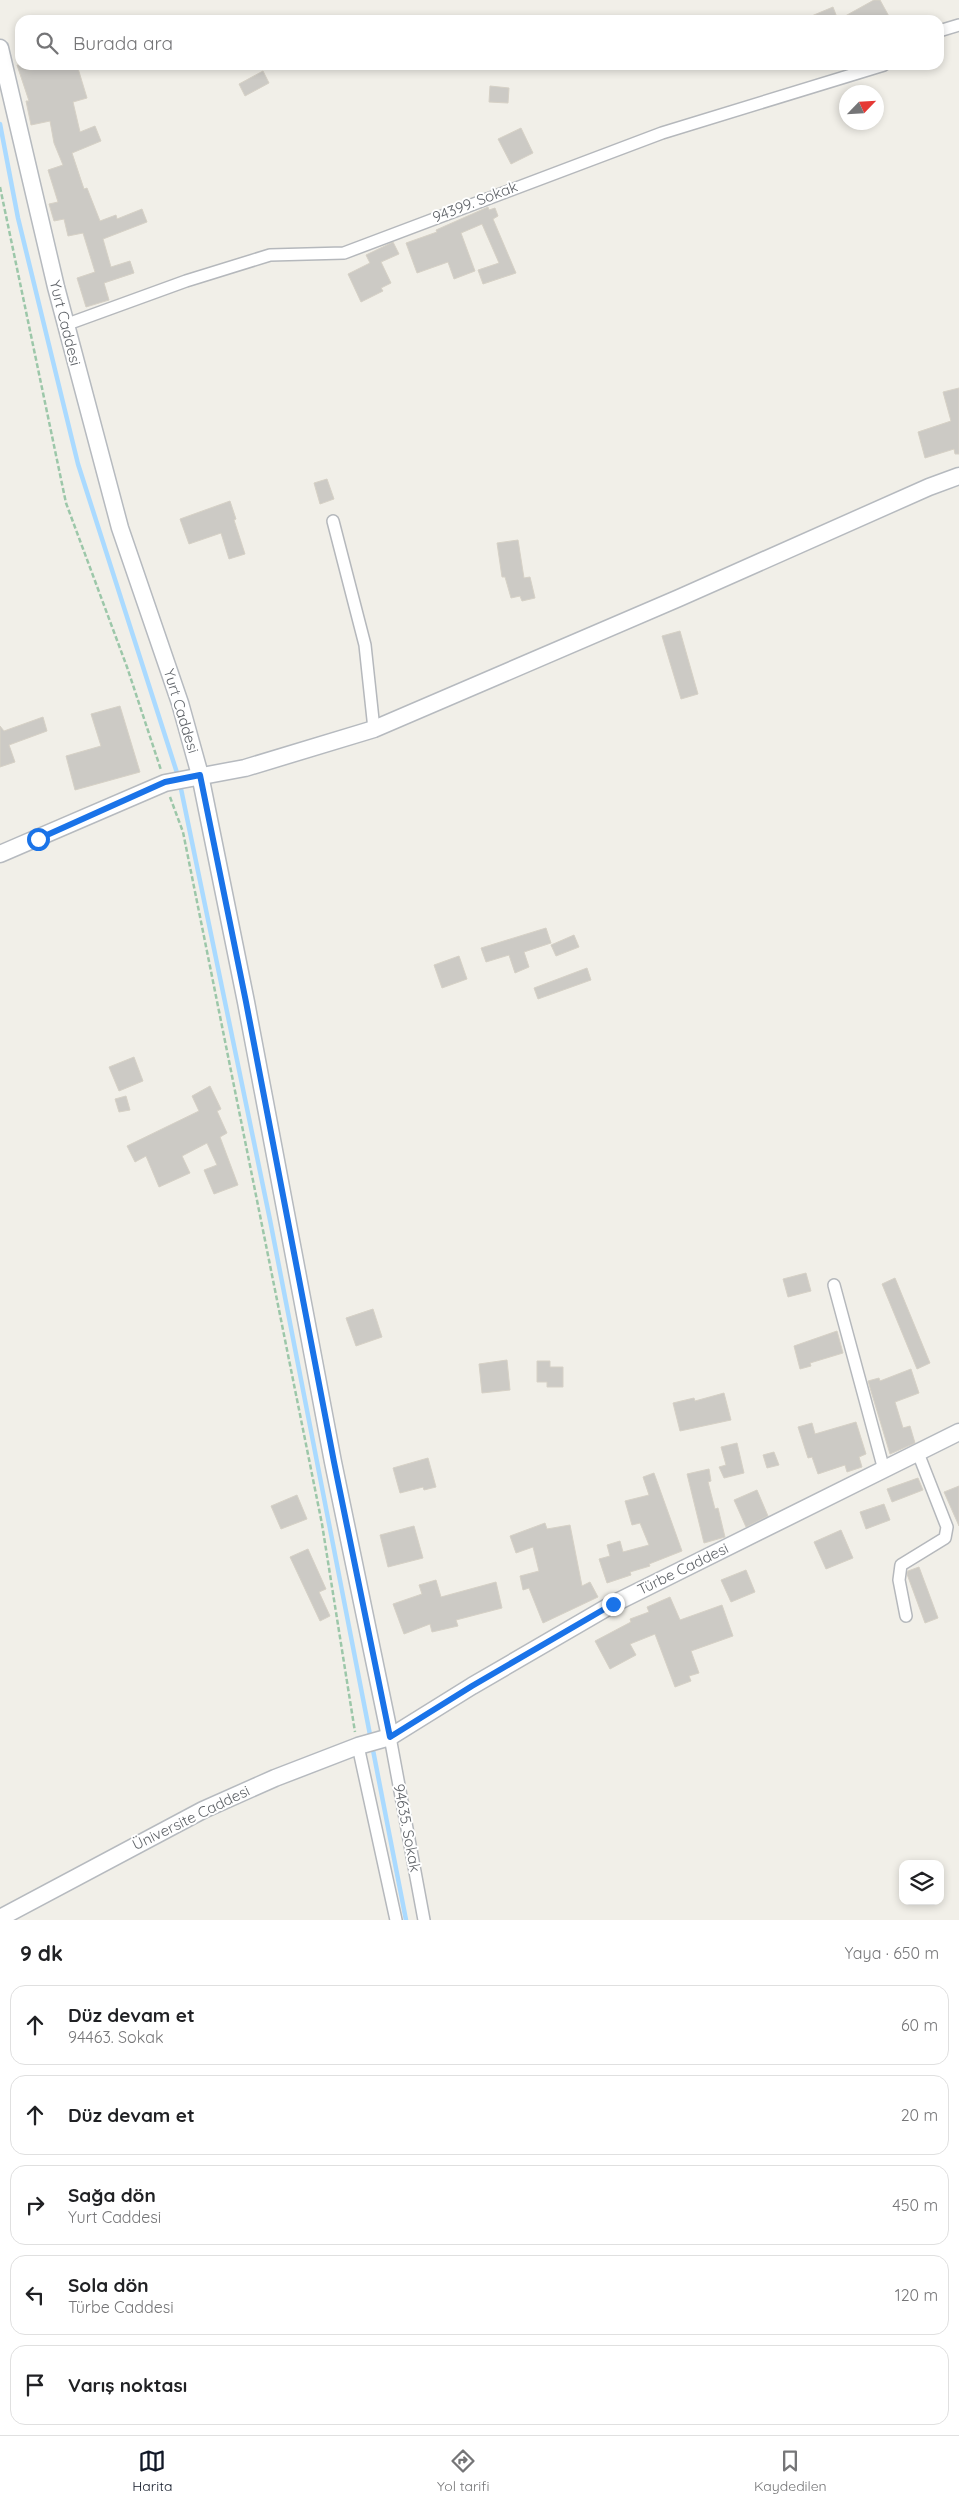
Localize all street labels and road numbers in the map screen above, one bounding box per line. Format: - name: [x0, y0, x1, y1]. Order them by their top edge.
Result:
- street label: 94399. Sokak: [430, 177, 520, 226]
- street label: Yurt Caddesi: [46, 278, 85, 368]
- street label: Yurt Caddesi: [160, 666, 203, 755]
- street label: Türbe Caddesi: [634, 1538, 731, 1599]
- street label: Üniversite Caddesi: [129, 1781, 253, 1854]
- street label: 94635. Sokak: [390, 1782, 425, 1874]

